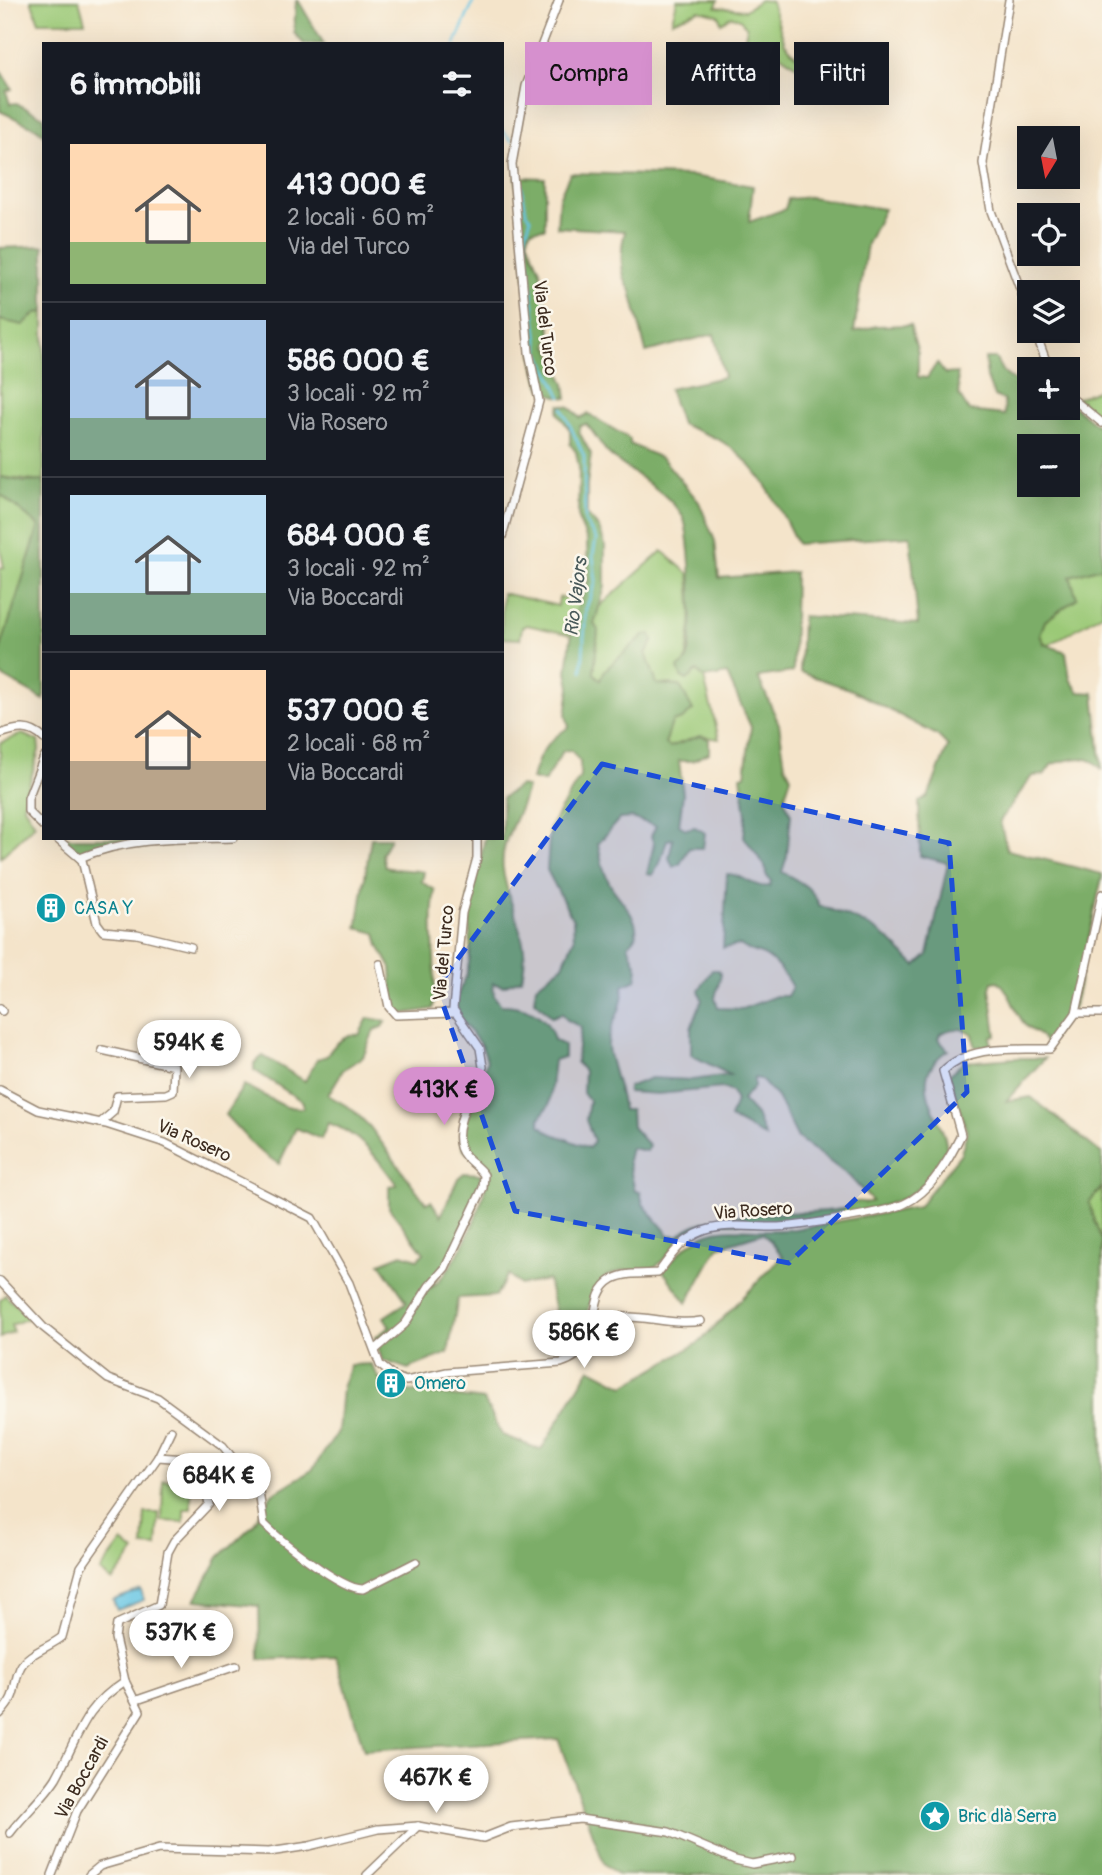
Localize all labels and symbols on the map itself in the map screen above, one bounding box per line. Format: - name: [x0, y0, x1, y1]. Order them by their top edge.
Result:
- north arrow: [1017, 126, 1080, 189]
- street label: Via del Turco: [528, 279, 562, 377]
- water label: Rio Vajors: [559, 554, 593, 638]
- building icon: CASA Y: [34, 891, 68, 925]
- place label: CASA Y: [74, 897, 134, 920]
- street label: Via del Turco: [428, 904, 460, 1002]
- pin: 594K €: [132, 1020, 246, 1080]
- pin: 413K €: [387, 1068, 501, 1127]
- street label: Via Rosero: [153, 1114, 235, 1168]
- street label: Via Rosero: [713, 1197, 794, 1225]
- pin: 586K €: [527, 1310, 641, 1370]
- building icon: Omero: [374, 1366, 408, 1400]
- place label: Omero: [414, 1372, 466, 1395]
- pin: 684K €: [162, 1454, 276, 1513]
- pin: 537K €: [124, 1610, 238, 1670]
- street label: Via Boccardi: [50, 1733, 114, 1823]
- pin: 467K €: [379, 1756, 493, 1815]
- place icon: Bric dlà Serra: [918, 1799, 952, 1833]
- place label: Bric dlà Serra: [958, 1805, 1057, 1828]

